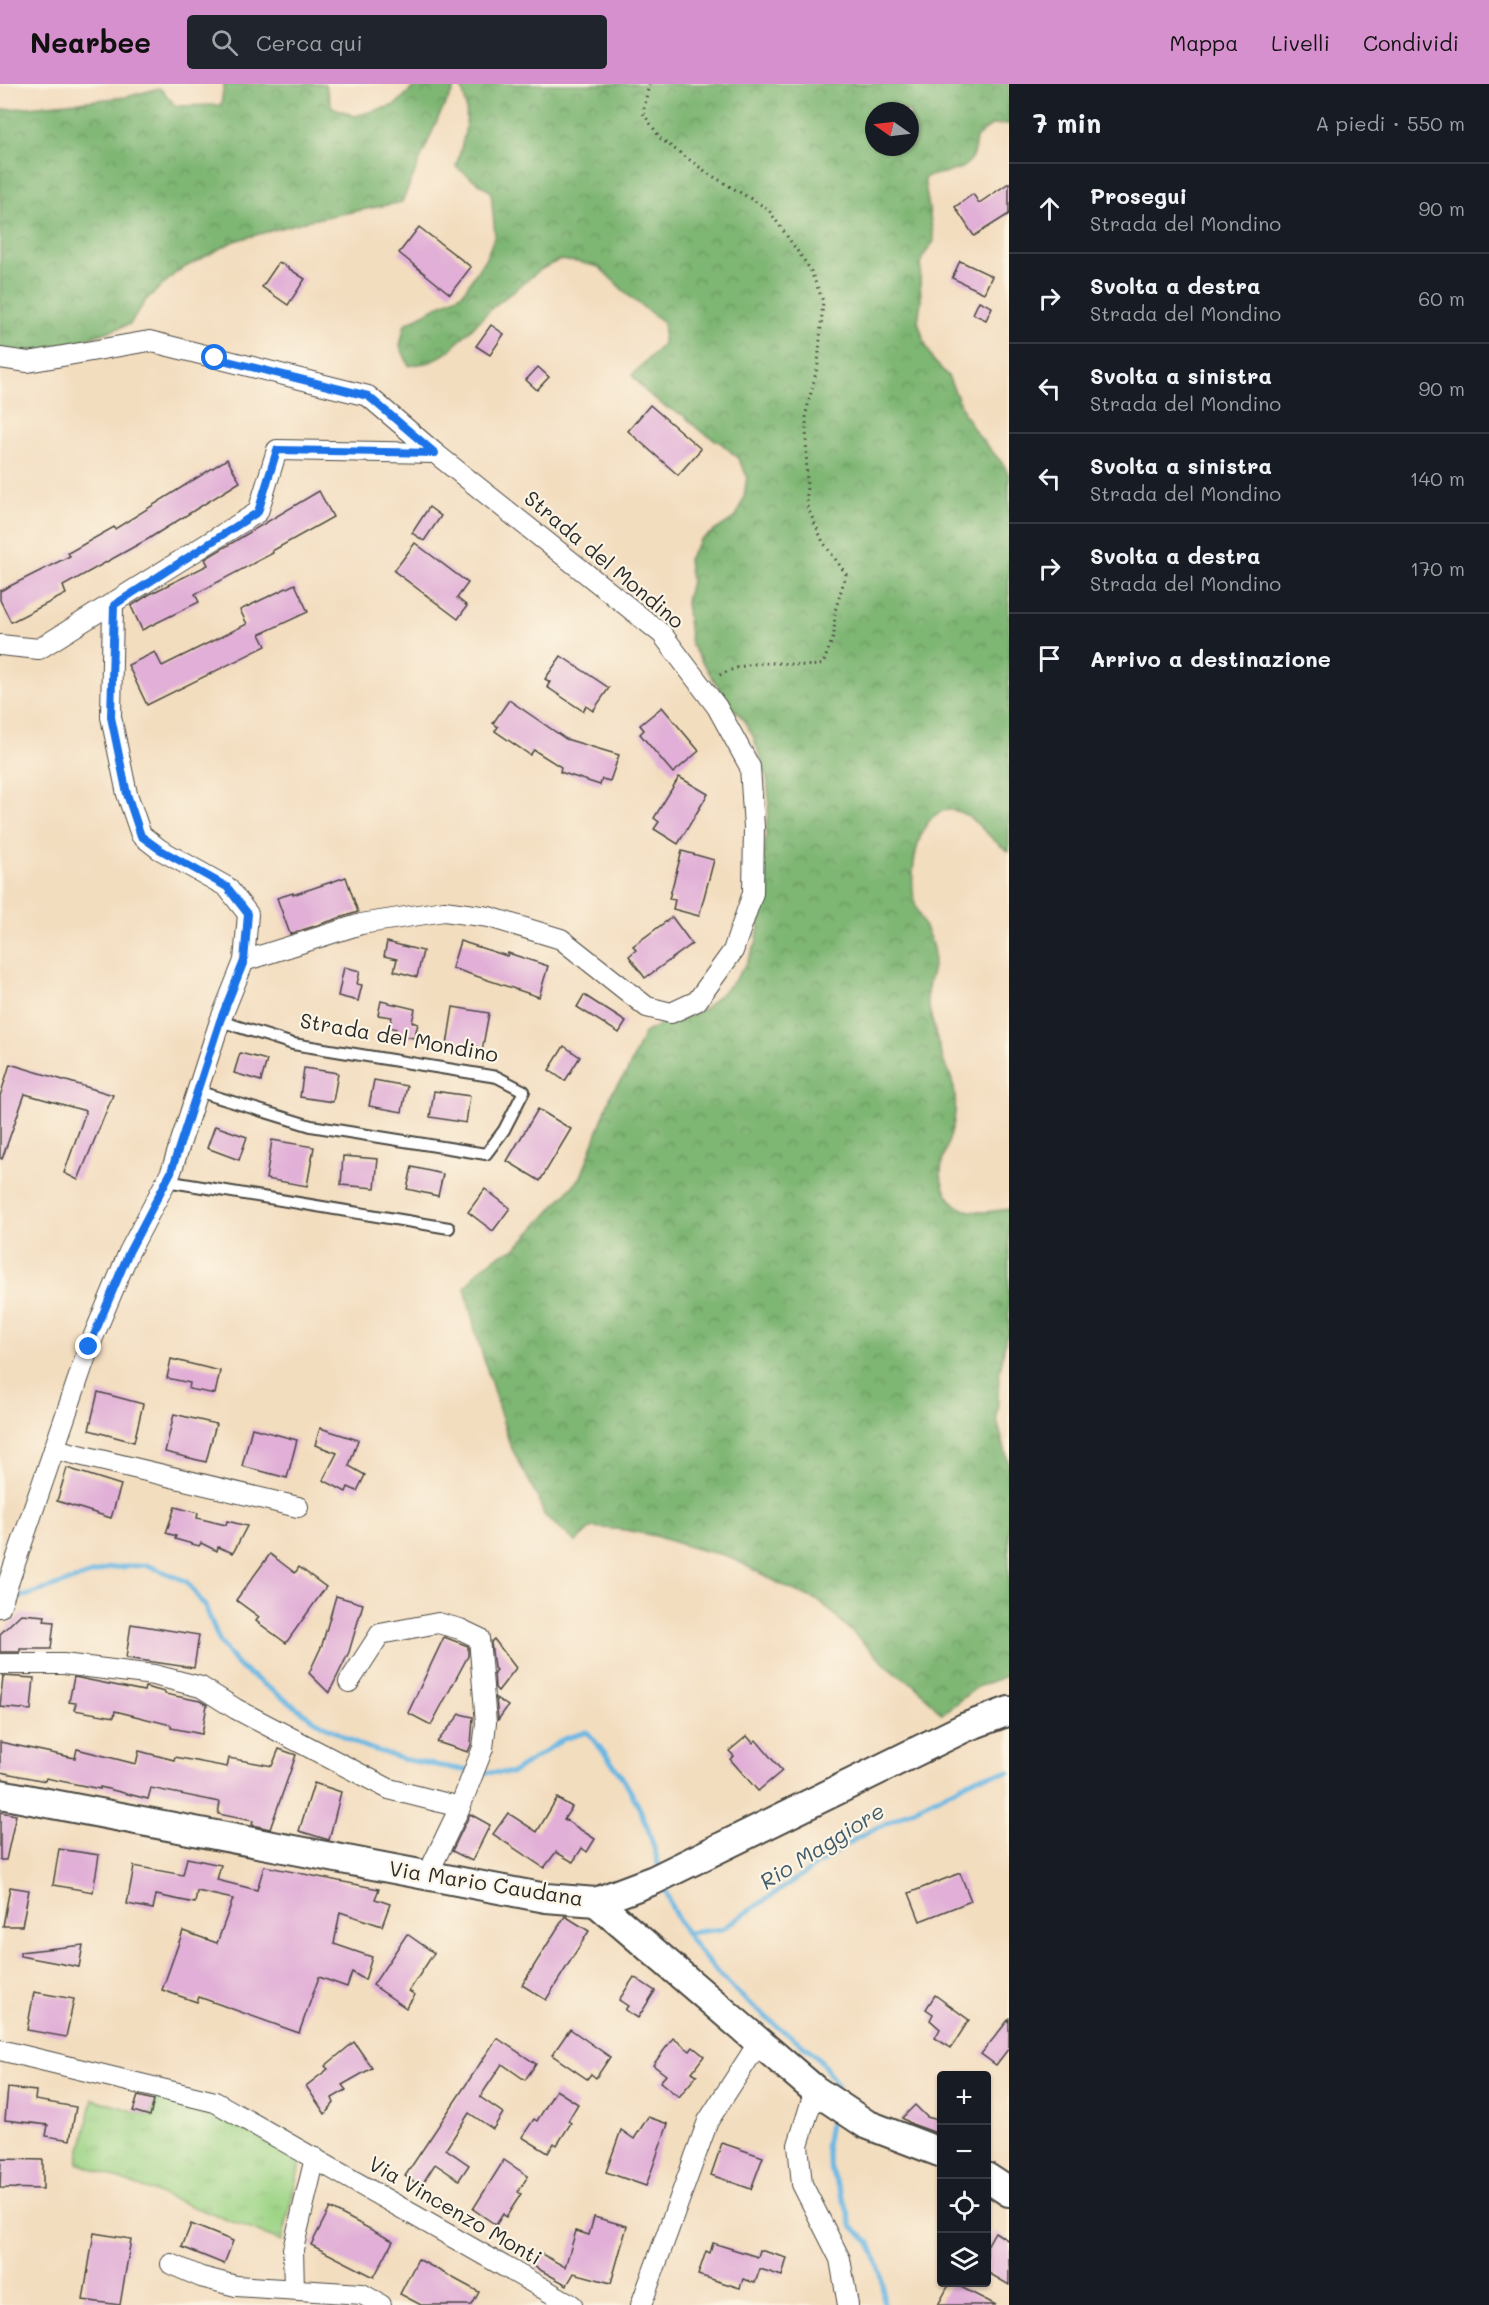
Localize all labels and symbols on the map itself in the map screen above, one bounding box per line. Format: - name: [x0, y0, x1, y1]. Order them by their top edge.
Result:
- north arrow: [865, 102, 919, 156]
- route start: [201, 344, 227, 370]
- street label: Strada del Mondino: [519, 484, 691, 634]
- street label: Strada del Mondino: [298, 1006, 500, 1067]
- route end: [75, 1333, 101, 1359]
- water label: Rio Maggiore: [754, 1796, 890, 1896]
- street label: Via Mario Caudana: [387, 1854, 585, 1911]
- street label: Via Vincenzo Monti: [364, 2149, 547, 2270]

